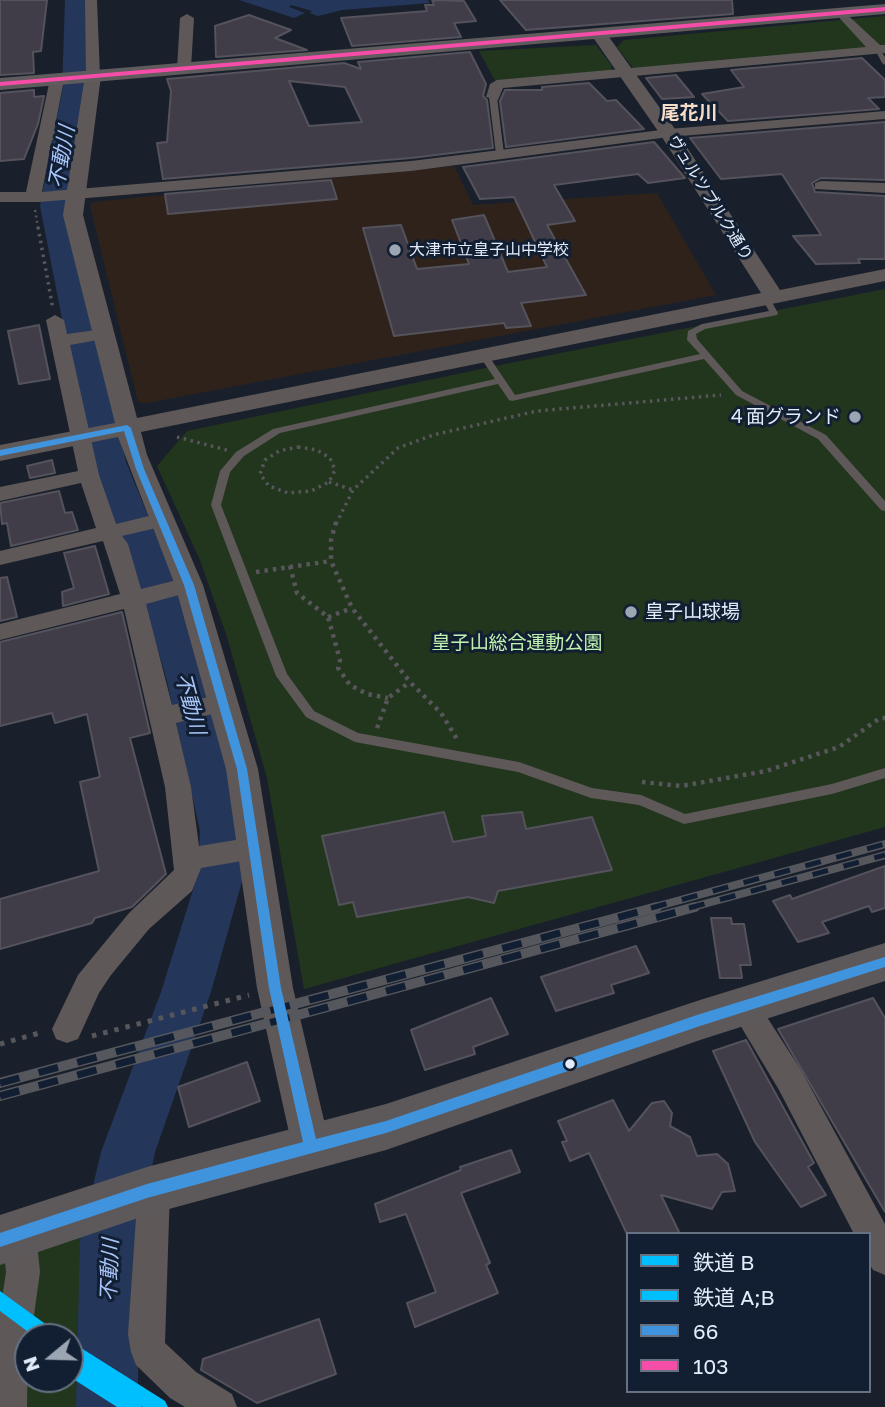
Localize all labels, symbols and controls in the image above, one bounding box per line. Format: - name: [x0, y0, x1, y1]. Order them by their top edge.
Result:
- district label: 尾花川: [661, 102, 717, 124]
- water label: 不動川: [44, 124, 80, 190]
- street label: ヴュルツブルク通り: [664, 132, 756, 264]
- place label: 大津市立皇子山中学校: [409, 240, 569, 260]
- marker: 大津市立皇子山中学校: [387, 242, 403, 258]
- place label: ４面グランド: [727, 406, 841, 428]
- marker: ４面グランド: [847, 409, 863, 425]
- place label: 皇子山球場: [645, 601, 740, 623]
- marker: 皇子山球場: [623, 604, 639, 620]
- park label: 皇子山総合運動公園: [432, 632, 602, 654]
- water label: 不動川: [170, 670, 210, 738]
- unlabelled marker: [563, 1057, 577, 1071]
- legend: [626, 1232, 871, 1393]
- water label: 不動川: [96, 1238, 124, 1302]
- text: 鉄道 B: [693, 1249, 754, 1275]
- text: 鉄道 A;B: [693, 1284, 775, 1310]
- text: 66: [693, 1318, 718, 1344]
- north arrow: [14, 1323, 84, 1393]
- text: 103: [693, 1353, 729, 1379]
- text: N: [17, 1354, 44, 1375]

